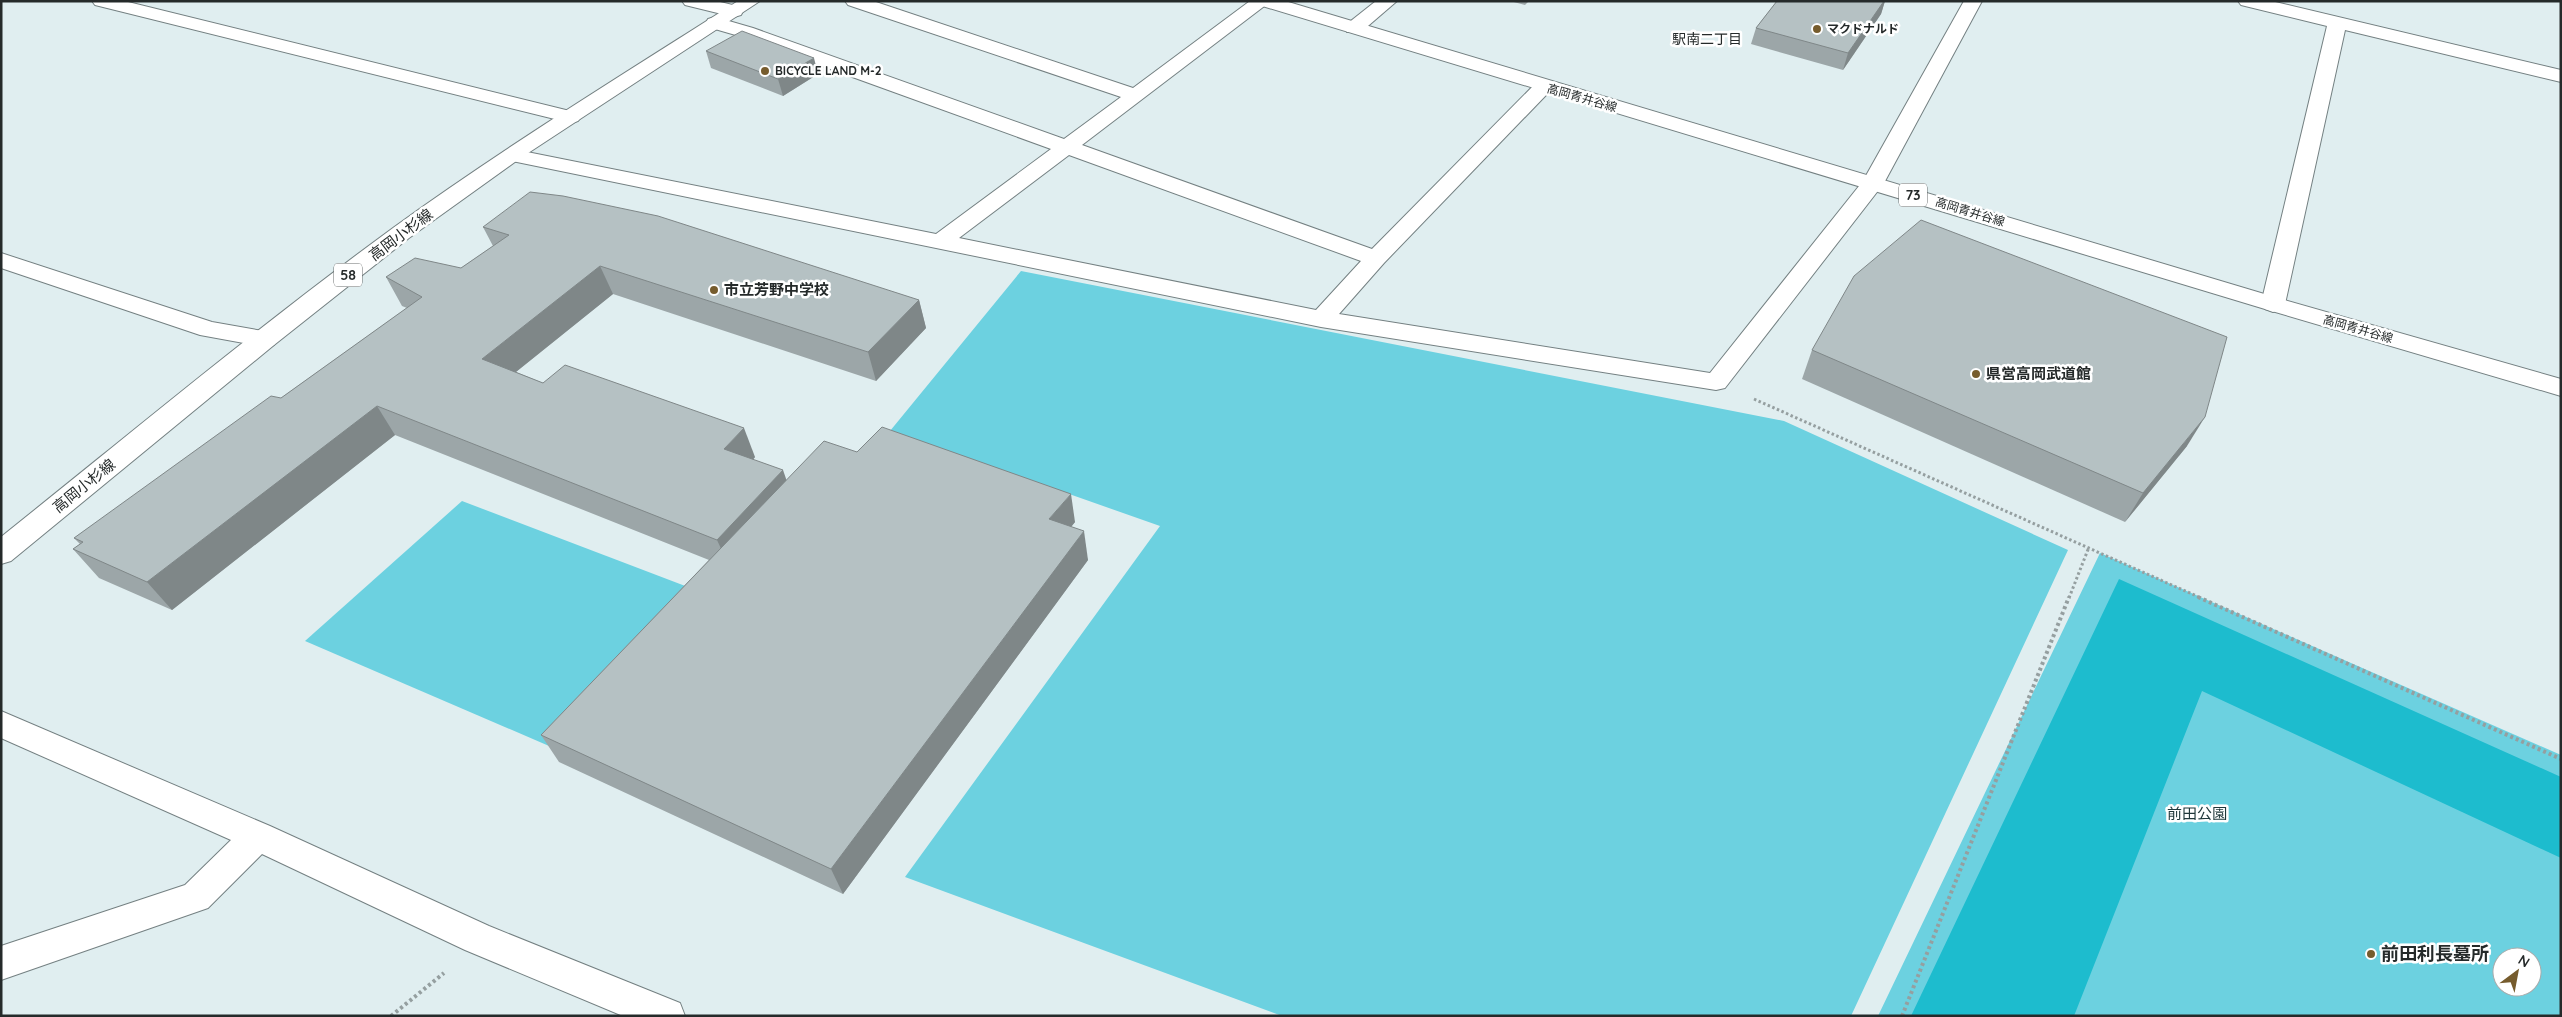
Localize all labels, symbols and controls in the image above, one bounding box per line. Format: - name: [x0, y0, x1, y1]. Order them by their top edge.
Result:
- place label: マクドナルド: [1827, 21, 1899, 36]
- marker: マクドナルド: [1811, 23, 1823, 35]
- district label: 駅南二丁目: [1672, 30, 1742, 48]
- place label: BICYCLE LAND M-2: [775, 63, 882, 78]
- marker: BICYCLE LAND M-2: [759, 65, 771, 77]
- street label: 高岡青井谷線: [1545, 80, 1619, 115]
- road number: 73: [1899, 184, 1927, 206]
- street label: 高岡青井谷線: [1934, 194, 2007, 229]
- street label: 高岡小杉線: [365, 204, 436, 265]
- road number: 58: [334, 264, 362, 286]
- place label: 市立芳野中学校: [724, 280, 829, 299]
- marker: 市立芳野中学校: [708, 284, 720, 296]
- street label: 高岡青井谷線: [2321, 311, 2395, 346]
- place label: 県営高岡武道館: [1986, 364, 2091, 383]
- marker: 県営高岡武道館: [1970, 368, 1982, 380]
- street label: 高岡小杉線: [49, 455, 119, 517]
- park label: 前田公園: [2167, 804, 2227, 823]
- place label: 前田利長墓所: [2381, 942, 2489, 965]
- north arrow: [2492, 947, 2542, 997]
- marker: 前田利長墓所: [2365, 948, 2377, 960]
- text: N: [2515, 951, 2533, 971]

